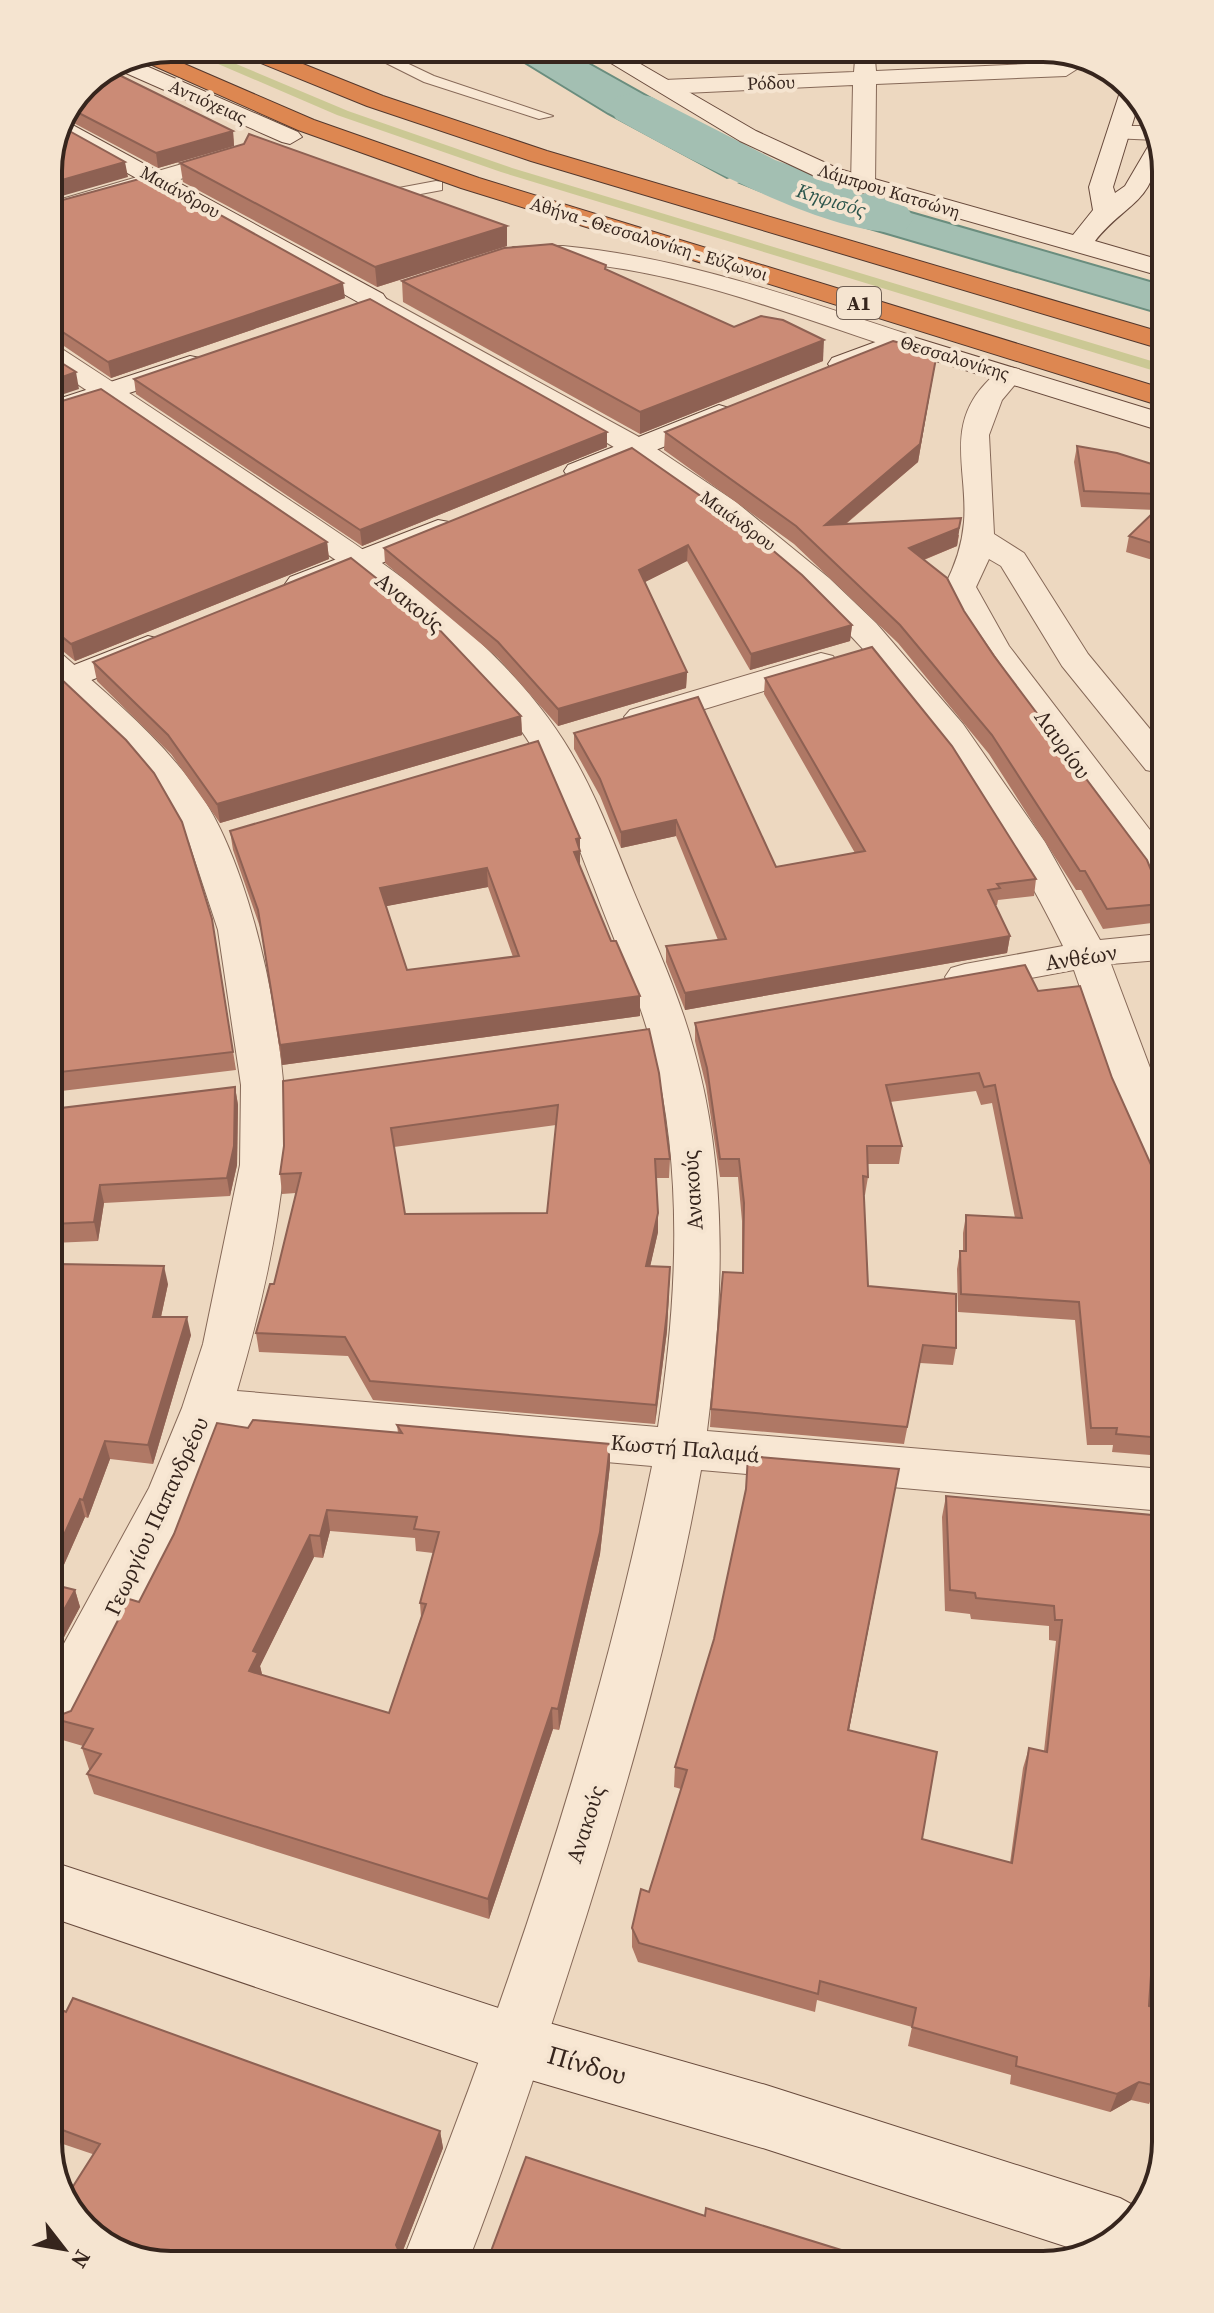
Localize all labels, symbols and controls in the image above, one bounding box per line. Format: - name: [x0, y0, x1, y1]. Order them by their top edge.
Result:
- street label: Ρόδου: [747, 69, 795, 96]
- street label: Αντιόχειας: [165, 73, 251, 130]
- street label: Λάμπρου Κατσώνη: [815, 157, 963, 224]
- street label: Μαιάνδρου: [136, 159, 225, 224]
- water label: Κηφισός: [792, 176, 870, 224]
- street label: Αθήνα - Θεσσαλονίκη - Εύζωνοι: [528, 191, 771, 287]
- road number: Α1: [837, 287, 881, 319]
- street label: Θεσσαλονίκης: [898, 329, 1013, 386]
- street label: Μαιάνδρου: [695, 485, 781, 556]
- street label: Ανακούς: [369, 565, 451, 639]
- street label: Λαυρίου: [1028, 703, 1098, 785]
- street label: Ανθέων: [1043, 936, 1119, 977]
- street label: Ανακούς: [674, 1149, 710, 1231]
- street label: Γεωργίου Παπανδρέου: [97, 1412, 215, 1620]
- street label: Κωστή Παλαμά: [609, 1427, 761, 1469]
- street label: Ανακούς: [558, 1781, 612, 1867]
- street label: Πίνδου: [543, 2037, 631, 2093]
- north arrow: [24, 2209, 104, 2289]
- text: N: [64, 2245, 98, 2274]

